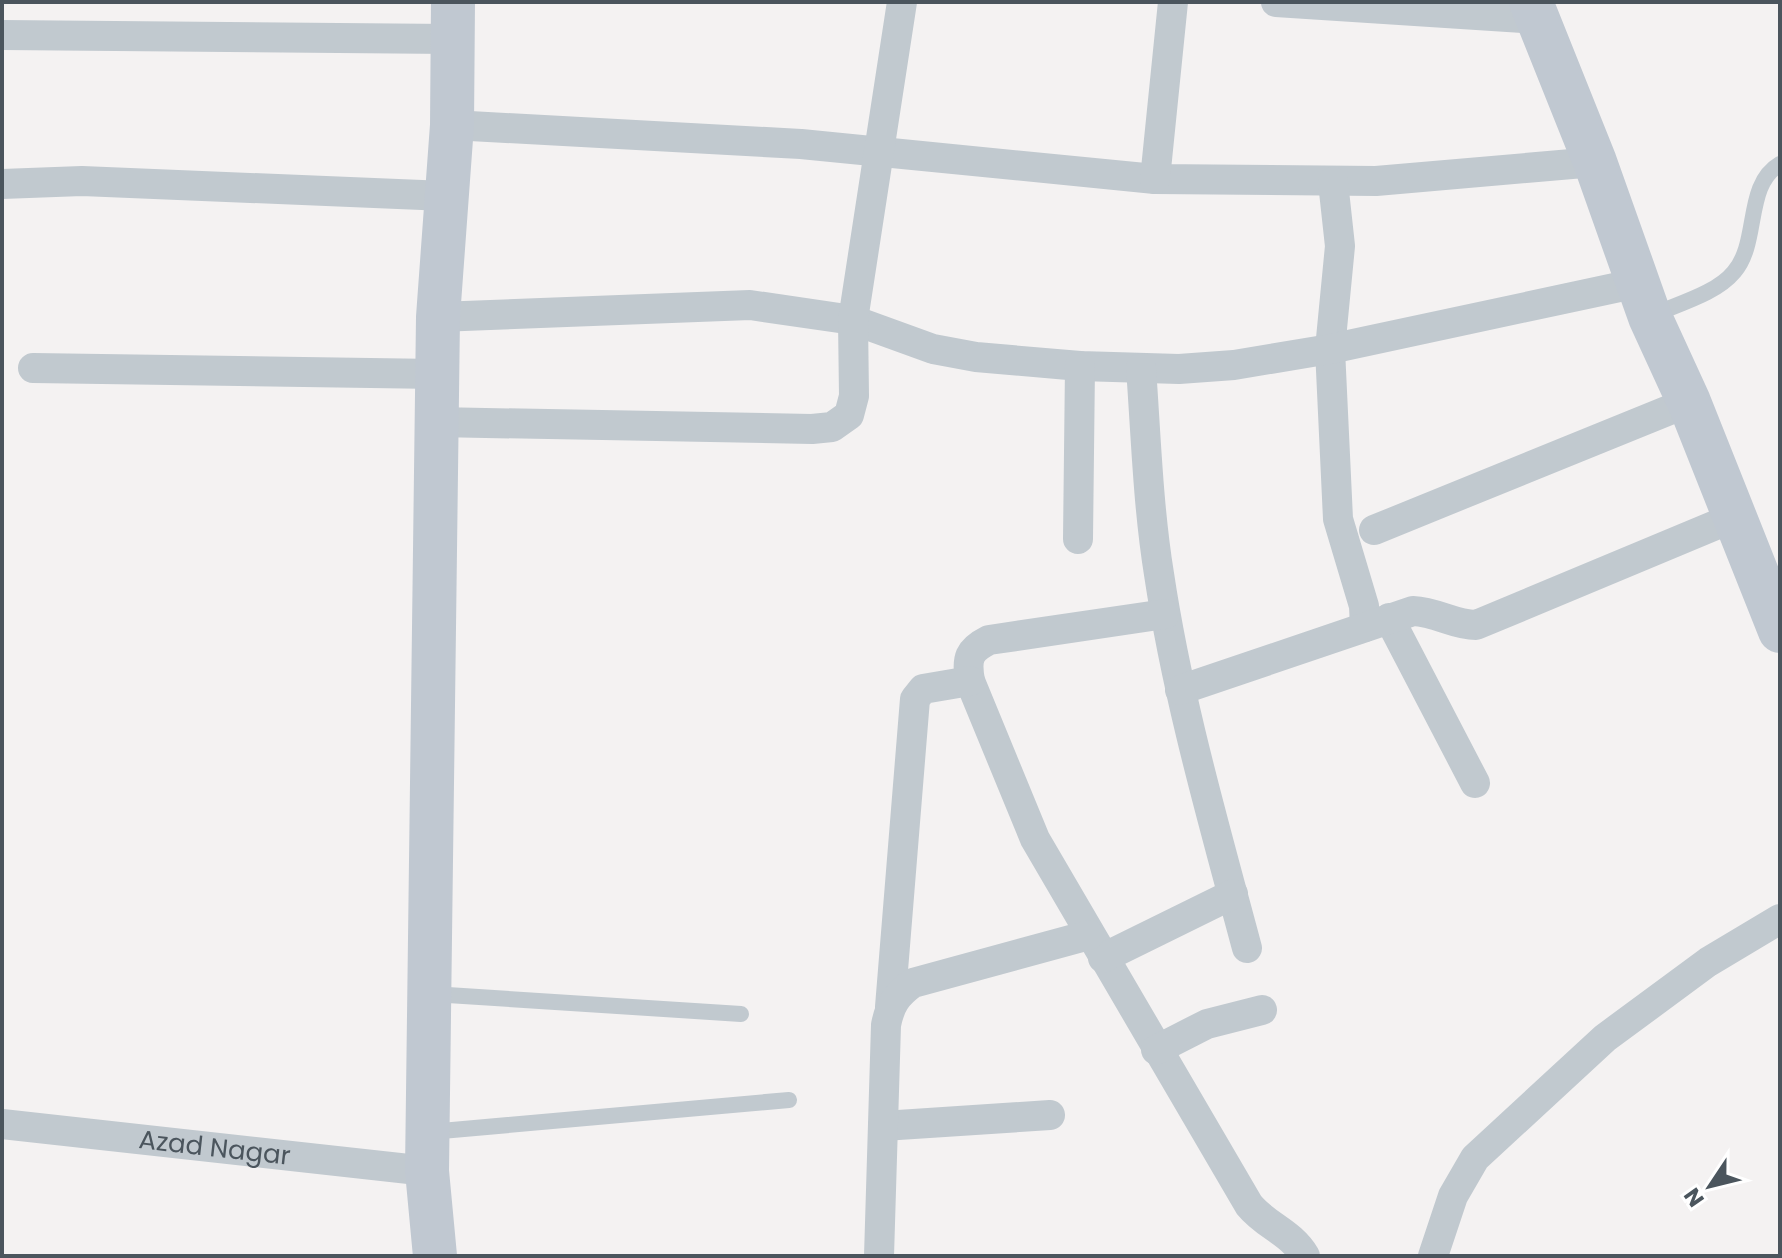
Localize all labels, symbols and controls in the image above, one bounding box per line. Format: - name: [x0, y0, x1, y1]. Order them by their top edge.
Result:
- street label: Azad Nagar: [137, 1121, 292, 1174]
- north arrow: [1670, 1146, 1750, 1226]
- text: N: [1677, 1182, 1711, 1213]

